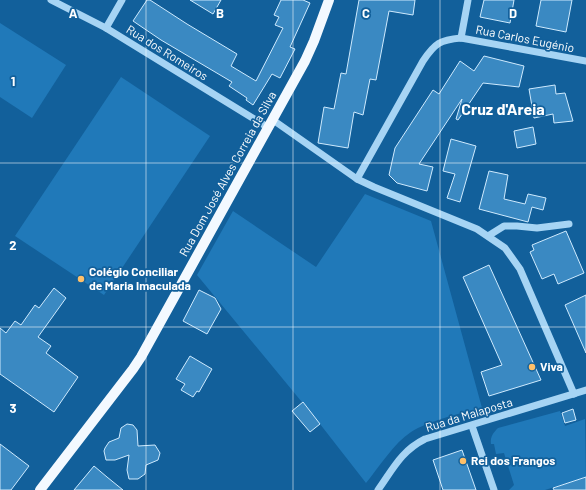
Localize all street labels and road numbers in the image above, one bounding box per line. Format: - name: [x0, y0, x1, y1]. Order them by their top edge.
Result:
- street label: Rua dos Romeiros: [124, 21, 211, 83]
- street label: Rua Carlos Eugénio: [475, 22, 576, 54]
- street label: Rua Dom José Alves Correia da Silva: [176, 88, 279, 259]
- street label: Rua da Malaposta: [423, 394, 514, 434]

